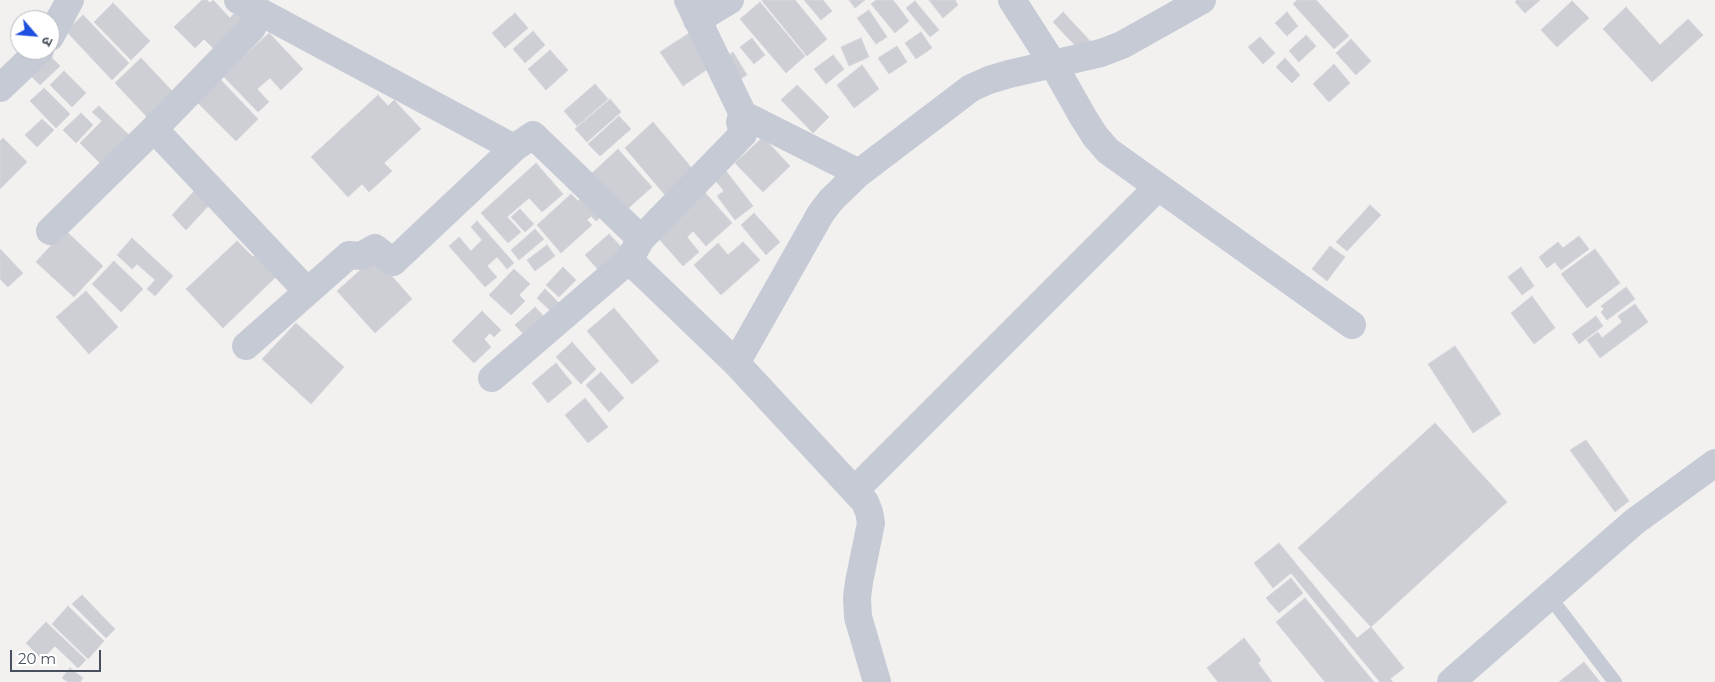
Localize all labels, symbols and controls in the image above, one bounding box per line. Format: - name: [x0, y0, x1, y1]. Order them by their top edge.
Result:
- north arrow: [10, 10, 60, 60]
- text: उ: [38, 34, 57, 49]
- scale bar: [12, 640, 104, 672]
- text: 20 m: [18, 649, 56, 668]

